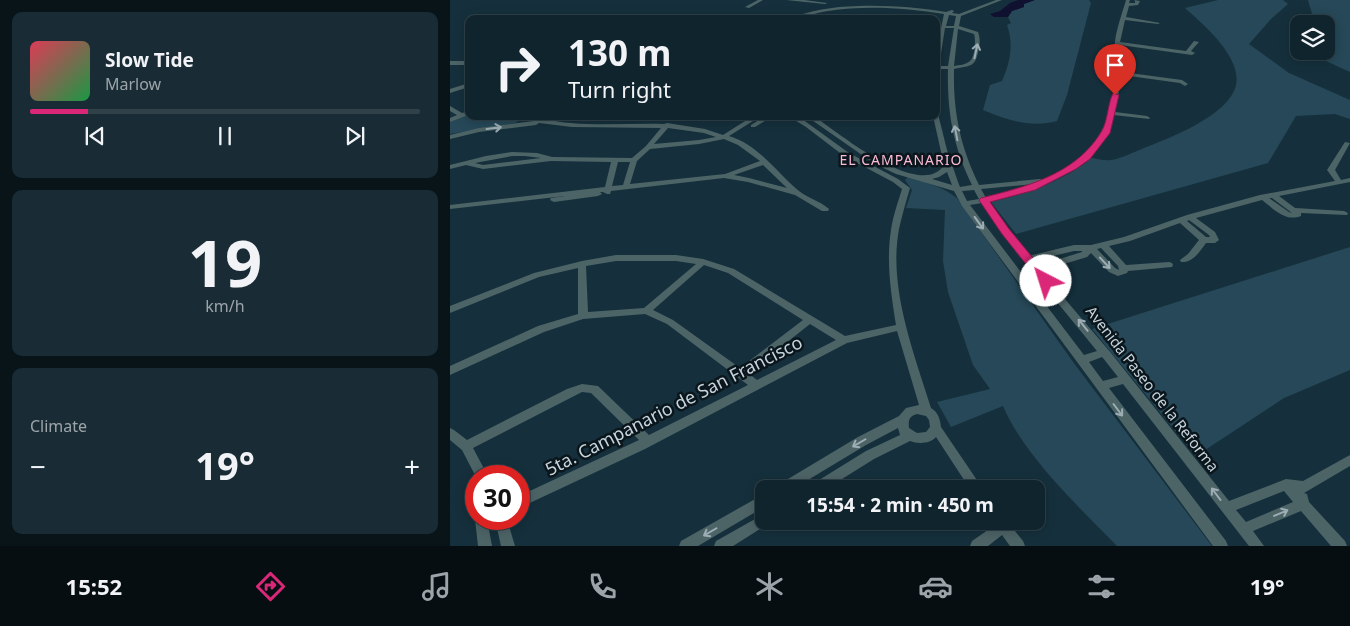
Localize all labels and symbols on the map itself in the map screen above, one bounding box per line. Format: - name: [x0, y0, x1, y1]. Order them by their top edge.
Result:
- one-way arrow: [971, 43, 981, 59]
- pin: [1094, 44, 1136, 95]
- one-way arrow: [485, 123, 501, 133]
- one-way arrow: [951, 126, 961, 142]
- district label: EL CAMPANARIO: [840, 150, 962, 169]
- one-way arrow: [974, 216, 985, 229]
- position arrow: [1019, 254, 1071, 306]
- one-way arrow: [1099, 257, 1111, 269]
- street label: Avenida Paseo de la Reforma: [1082, 301, 1224, 475]
- one-way arrow: [1077, 319, 1088, 332]
- street label: 5ta. Campanario de San Francisco: [541, 330, 806, 481]
- one-way arrow: [1113, 403, 1124, 416]
- one-way arrow: [852, 439, 867, 449]
- speed limit sign: 30: [465, 465, 530, 530]
- one-way arrow: [1211, 487, 1221, 501]
- one-way arrow: [1273, 508, 1288, 517]
- one-way arrow: [703, 527, 717, 537]

